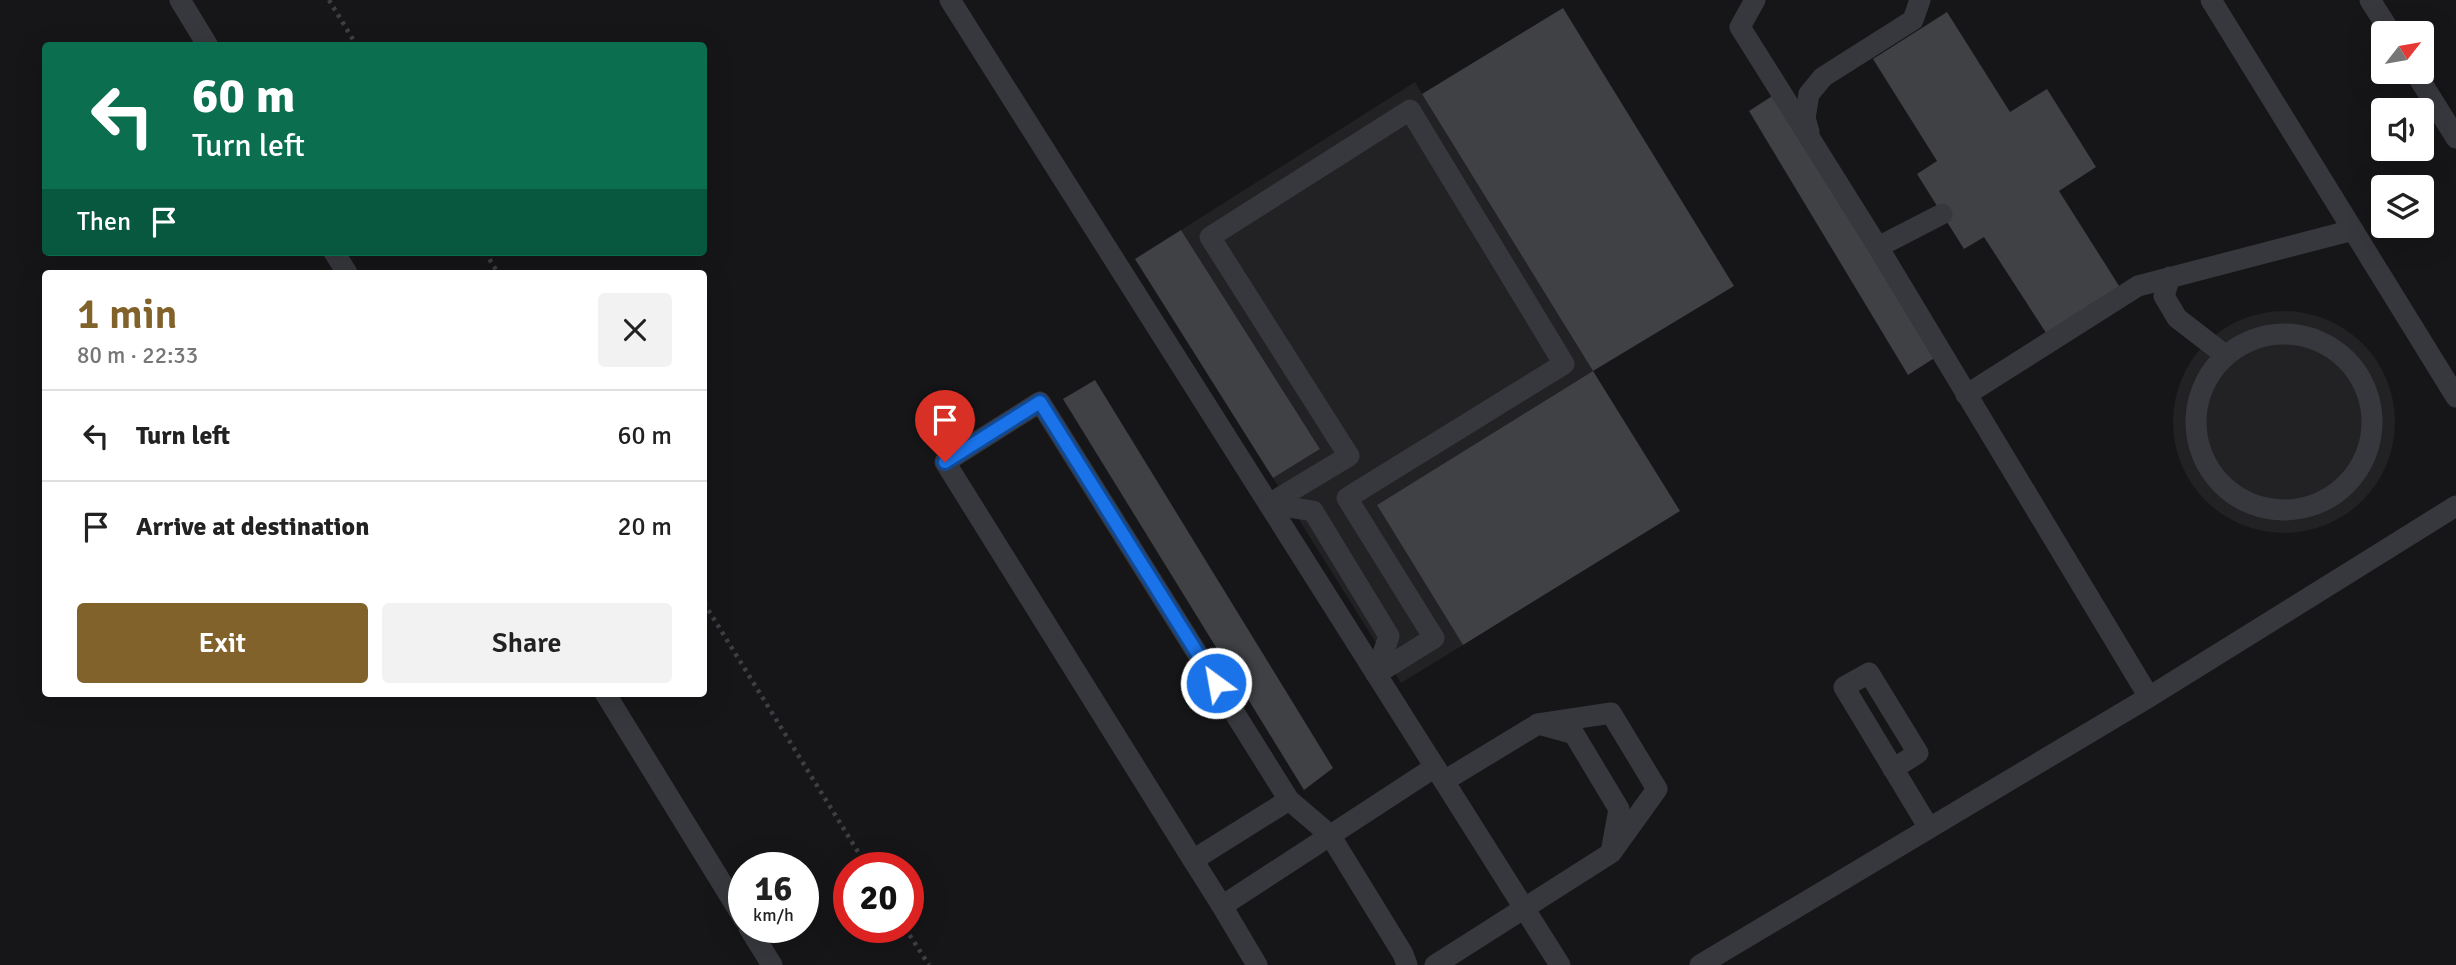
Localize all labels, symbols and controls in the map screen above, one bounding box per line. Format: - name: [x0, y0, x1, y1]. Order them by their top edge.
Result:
- north arrow: [2371, 21, 2434, 84]
- map controls: [2371, 21, 2434, 238]
- text: 60 m: [192, 66, 295, 126]
- icon: left: [77, 70, 168, 161]
- button: sound: [2371, 98, 2434, 161]
- text: Turn left: [192, 126, 305, 165]
- button: layers: [2371, 175, 2434, 238]
- icon: arrive: [145, 203, 183, 241]
- text: Then: [77, 206, 131, 238]
- text: 1 min: [77, 289, 178, 340]
- button: close: [598, 293, 672, 367]
- text: 80 m · 22:33: [77, 341, 198, 370]
- pin: [915, 390, 975, 462]
- icon: arrive: [926, 401, 964, 439]
- icon: left: [77, 417, 115, 455]
- text: Turn left: [136, 420, 230, 452]
- text: 60 m: [617, 420, 672, 452]
- icon: arrive: [77, 508, 115, 546]
- text: Arrive at destination: [136, 511, 369, 543]
- text: 20 m: [617, 511, 672, 543]
- button: Exit: [77, 603, 368, 683]
- button: Share: [382, 603, 672, 683]
- position arrow: [1179, 646, 1253, 720]
- speed limit sign: 20: [833, 852, 924, 943]
- text: 16: [755, 867, 792, 910]
- text: km/h: [753, 904, 794, 926]

